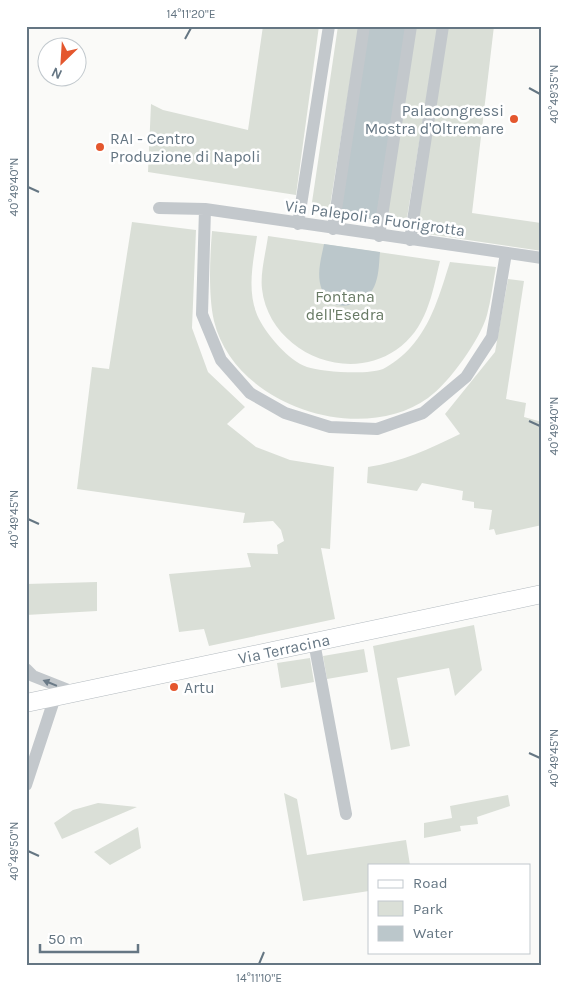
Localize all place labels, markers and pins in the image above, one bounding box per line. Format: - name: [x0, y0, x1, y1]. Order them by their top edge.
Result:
- place label: Palacongressi Mostra d'Oltremare: [365, 101, 504, 138]
- marker: Palacongressi Mostra d'Oltremare: [508, 113, 520, 125]
- place label: RAI - Centro Produzione di Napoli: [110, 129, 260, 166]
- marker: RAI - Centro Produzione di Napoli: [94, 141, 106, 153]
- place label: Artu: [184, 678, 215, 697]
- marker: Artu: [168, 681, 180, 693]

